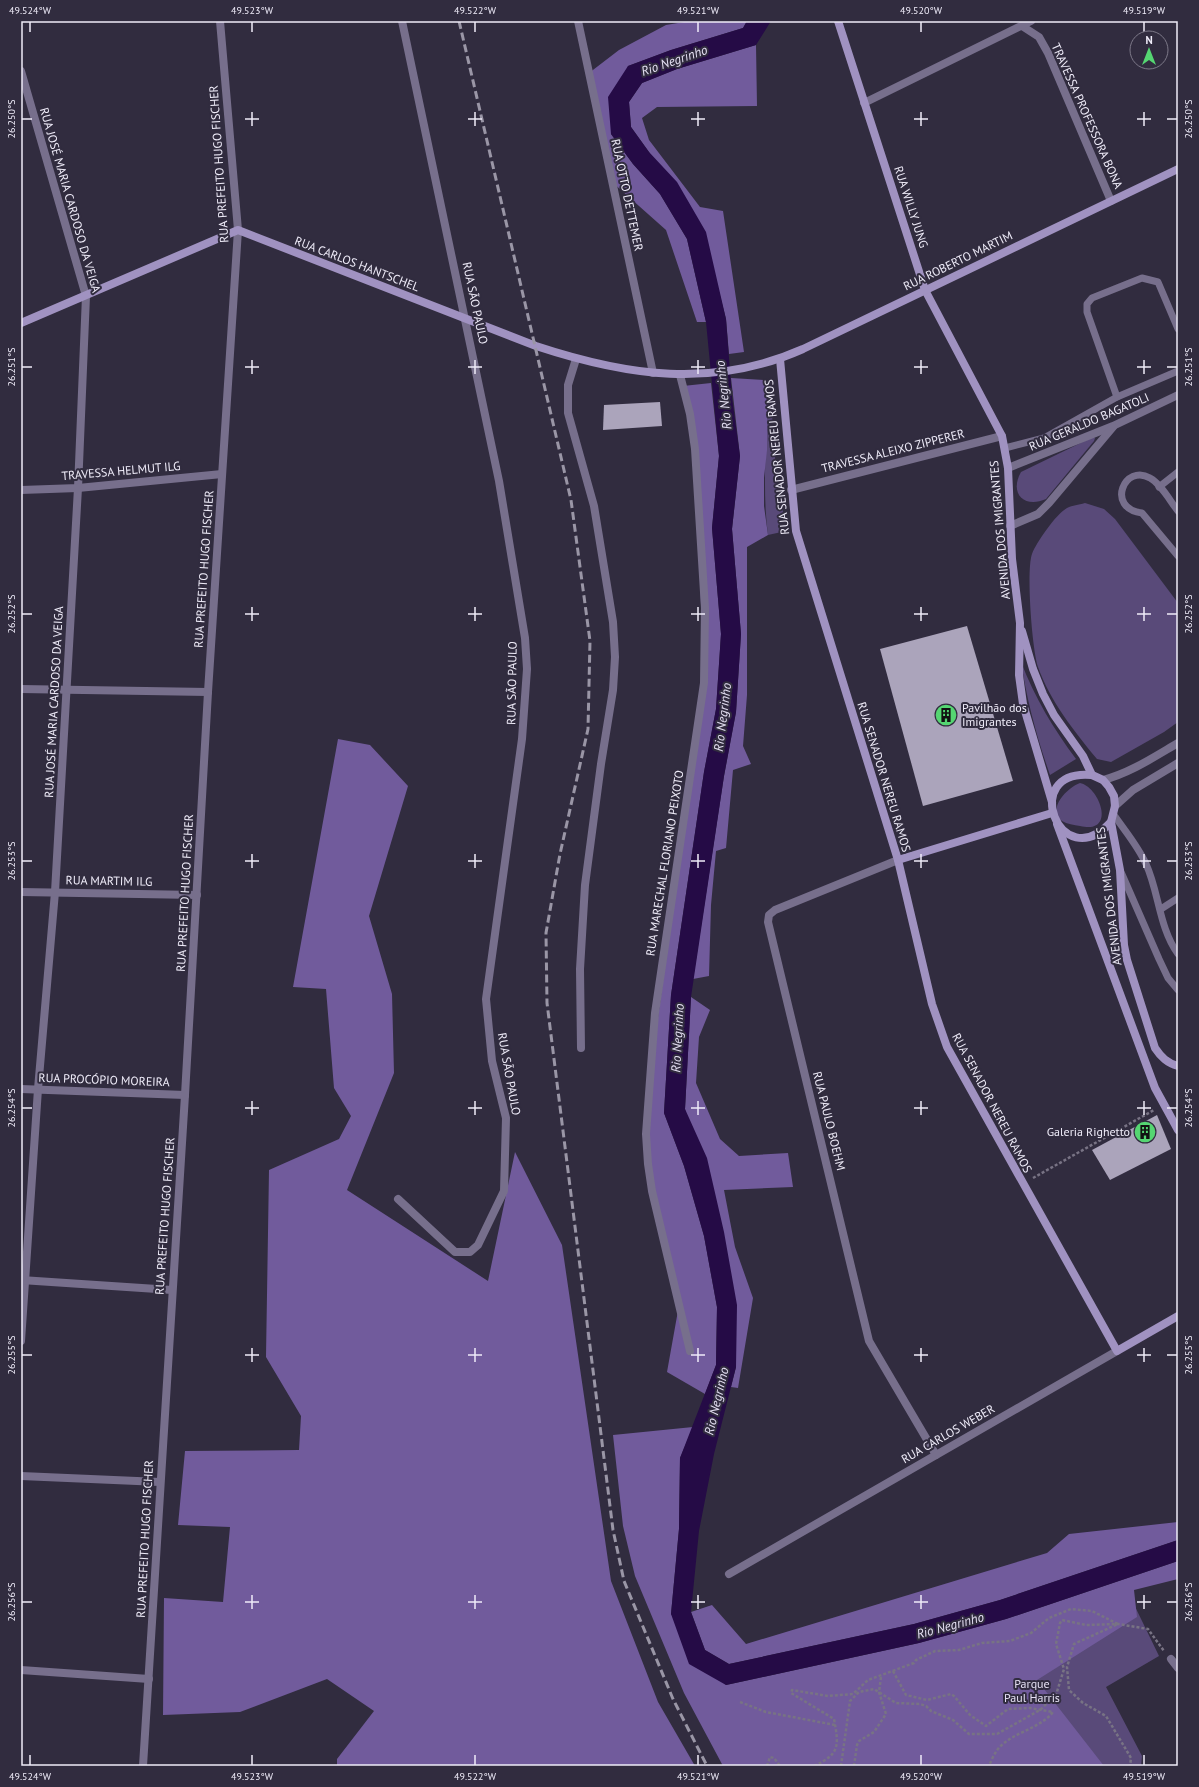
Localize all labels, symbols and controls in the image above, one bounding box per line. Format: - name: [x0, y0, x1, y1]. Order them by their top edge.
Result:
- text: 49.524°W: [9, 4, 52, 17]
- text: 49.523°W: [231, 4, 274, 17]
- text: 49.522°W: [454, 4, 497, 17]
- text: 49.521°W: [677, 4, 720, 17]
- text: 49.520°W: [900, 4, 943, 17]
- text: 49.519°W: [1123, 4, 1166, 17]
- north arrow: [1129, 30, 1169, 70]
- text: N: [1145, 33, 1153, 47]
- water label: Rio Negrinho: [639, 41, 710, 80]
- street label: TRAVESSA PROFESSORA BONA: [1049, 41, 1126, 191]
- street label: RUA PREFEITO HUGO FISCHER: [206, 85, 231, 243]
- text: 26.250°S: [5, 100, 18, 138]
- text: 26.250°S: [1182, 100, 1195, 138]
- street label: RUA JOSÉ MARIA CARDOSO DA VEIGA: [37, 106, 104, 294]
- street label: RUA OTTO DETTEMER: [608, 138, 647, 252]
- street label: RUA WILLY JUNG: [891, 164, 932, 250]
- street label: RUA ROBERTO MARTIM: [901, 228, 1015, 293]
- street label: RUA CARLOS HANTSCHEL: [293, 233, 422, 294]
- street label: RUA SÃO PAULO: [459, 260, 492, 345]
- text: 26.251°S: [5, 348, 18, 386]
- text: 26.251°S: [1182, 348, 1195, 386]
- water label: Rio Negrinho: [711, 359, 736, 430]
- street label: RUA SENADOR NEREU RAMOS: [761, 379, 792, 535]
- street label: RUA GERALDO BAGATOLI: [1026, 389, 1151, 454]
- street label: TRAVESSA ALEIXO ZIPPERER: [820, 425, 966, 476]
- street label: TRAVESSA HELMUT ILG: [61, 458, 181, 483]
- street label: AVENIDA DOS IMIGRANTES: [986, 460, 1013, 600]
- street label: RUA PREFEITO HUGO FISCHER: [191, 490, 216, 648]
- text: 26.252°S: [5, 595, 18, 633]
- text: 26.252°S: [1182, 595, 1195, 633]
- street label: RUA JOSÉ MARIA CARDOSO DA VEIGA: [41, 606, 66, 798]
- street label: RUA SÃO PAULO: [503, 641, 520, 725]
- water label: Rio Negrinho: [710, 681, 735, 752]
- street label: RUA SENADOR NEREU RAMOS: [854, 700, 914, 854]
- place label: Pavilhão dos Imigrantes: [962, 700, 1027, 729]
- building icon: Pavilhão dos Imigrantes: [933, 702, 959, 728]
- street label: RUA MARECHAL FLORIANO PEIXOTO: [642, 769, 687, 957]
- street label: RUA PREFEITO HUGO FISCHER: [173, 814, 196, 972]
- street label: AVENIDA DOS IMIGRANTES: [1093, 826, 1124, 966]
- text: 26.253°S: [5, 842, 18, 880]
- text: 26.253°S: [1182, 842, 1195, 880]
- street label: RUA MARTIM ILG: [66, 872, 152, 889]
- water label: Rio Negrinho: [667, 1003, 688, 1073]
- street label: RUA SENADOR NEREU RAMOS: [949, 1030, 1036, 1175]
- street label: RUA SÃO PAULO: [495, 1031, 524, 1116]
- street label: RUA PROCÓPIO MOREIRA: [38, 1070, 170, 1089]
- street label: RUA PAULO BOEHM: [810, 1070, 849, 1172]
- text: 26.254°S: [5, 1089, 18, 1127]
- text: 26.254°S: [1182, 1089, 1195, 1127]
- building icon: Galeria Righetto: [1132, 1119, 1158, 1145]
- place label: Galeria Righetto: [1047, 1124, 1130, 1139]
- street label: RUA PREFEITO HUGO FISCHER: [152, 1137, 177, 1295]
- text: 26.255°S: [5, 1336, 18, 1374]
- text: 26.255°S: [1182, 1336, 1195, 1374]
- water label: Rio Negrinho: [700, 1365, 733, 1437]
- street label: RUA CARLOS WEBER: [898, 1401, 997, 1466]
- street label: RUA PREFEITO HUGO FISCHER: [133, 1460, 156, 1618]
- text: 26.256°S: [5, 1583, 18, 1621]
- text: 26.256°S: [1182, 1583, 1195, 1621]
- water label: Rio Negrinho: [915, 1608, 986, 1643]
- park label: Parque Paul Harris: [1004, 1676, 1060, 1705]
- text: 49.524°W: [9, 1770, 52, 1783]
- text: 49.523°W: [231, 1770, 274, 1783]
- text: 49.522°W: [454, 1770, 497, 1783]
- text: 49.521°W: [677, 1770, 720, 1783]
- text: 49.520°W: [900, 1770, 943, 1783]
- text: 49.519°W: [1123, 1770, 1166, 1783]

